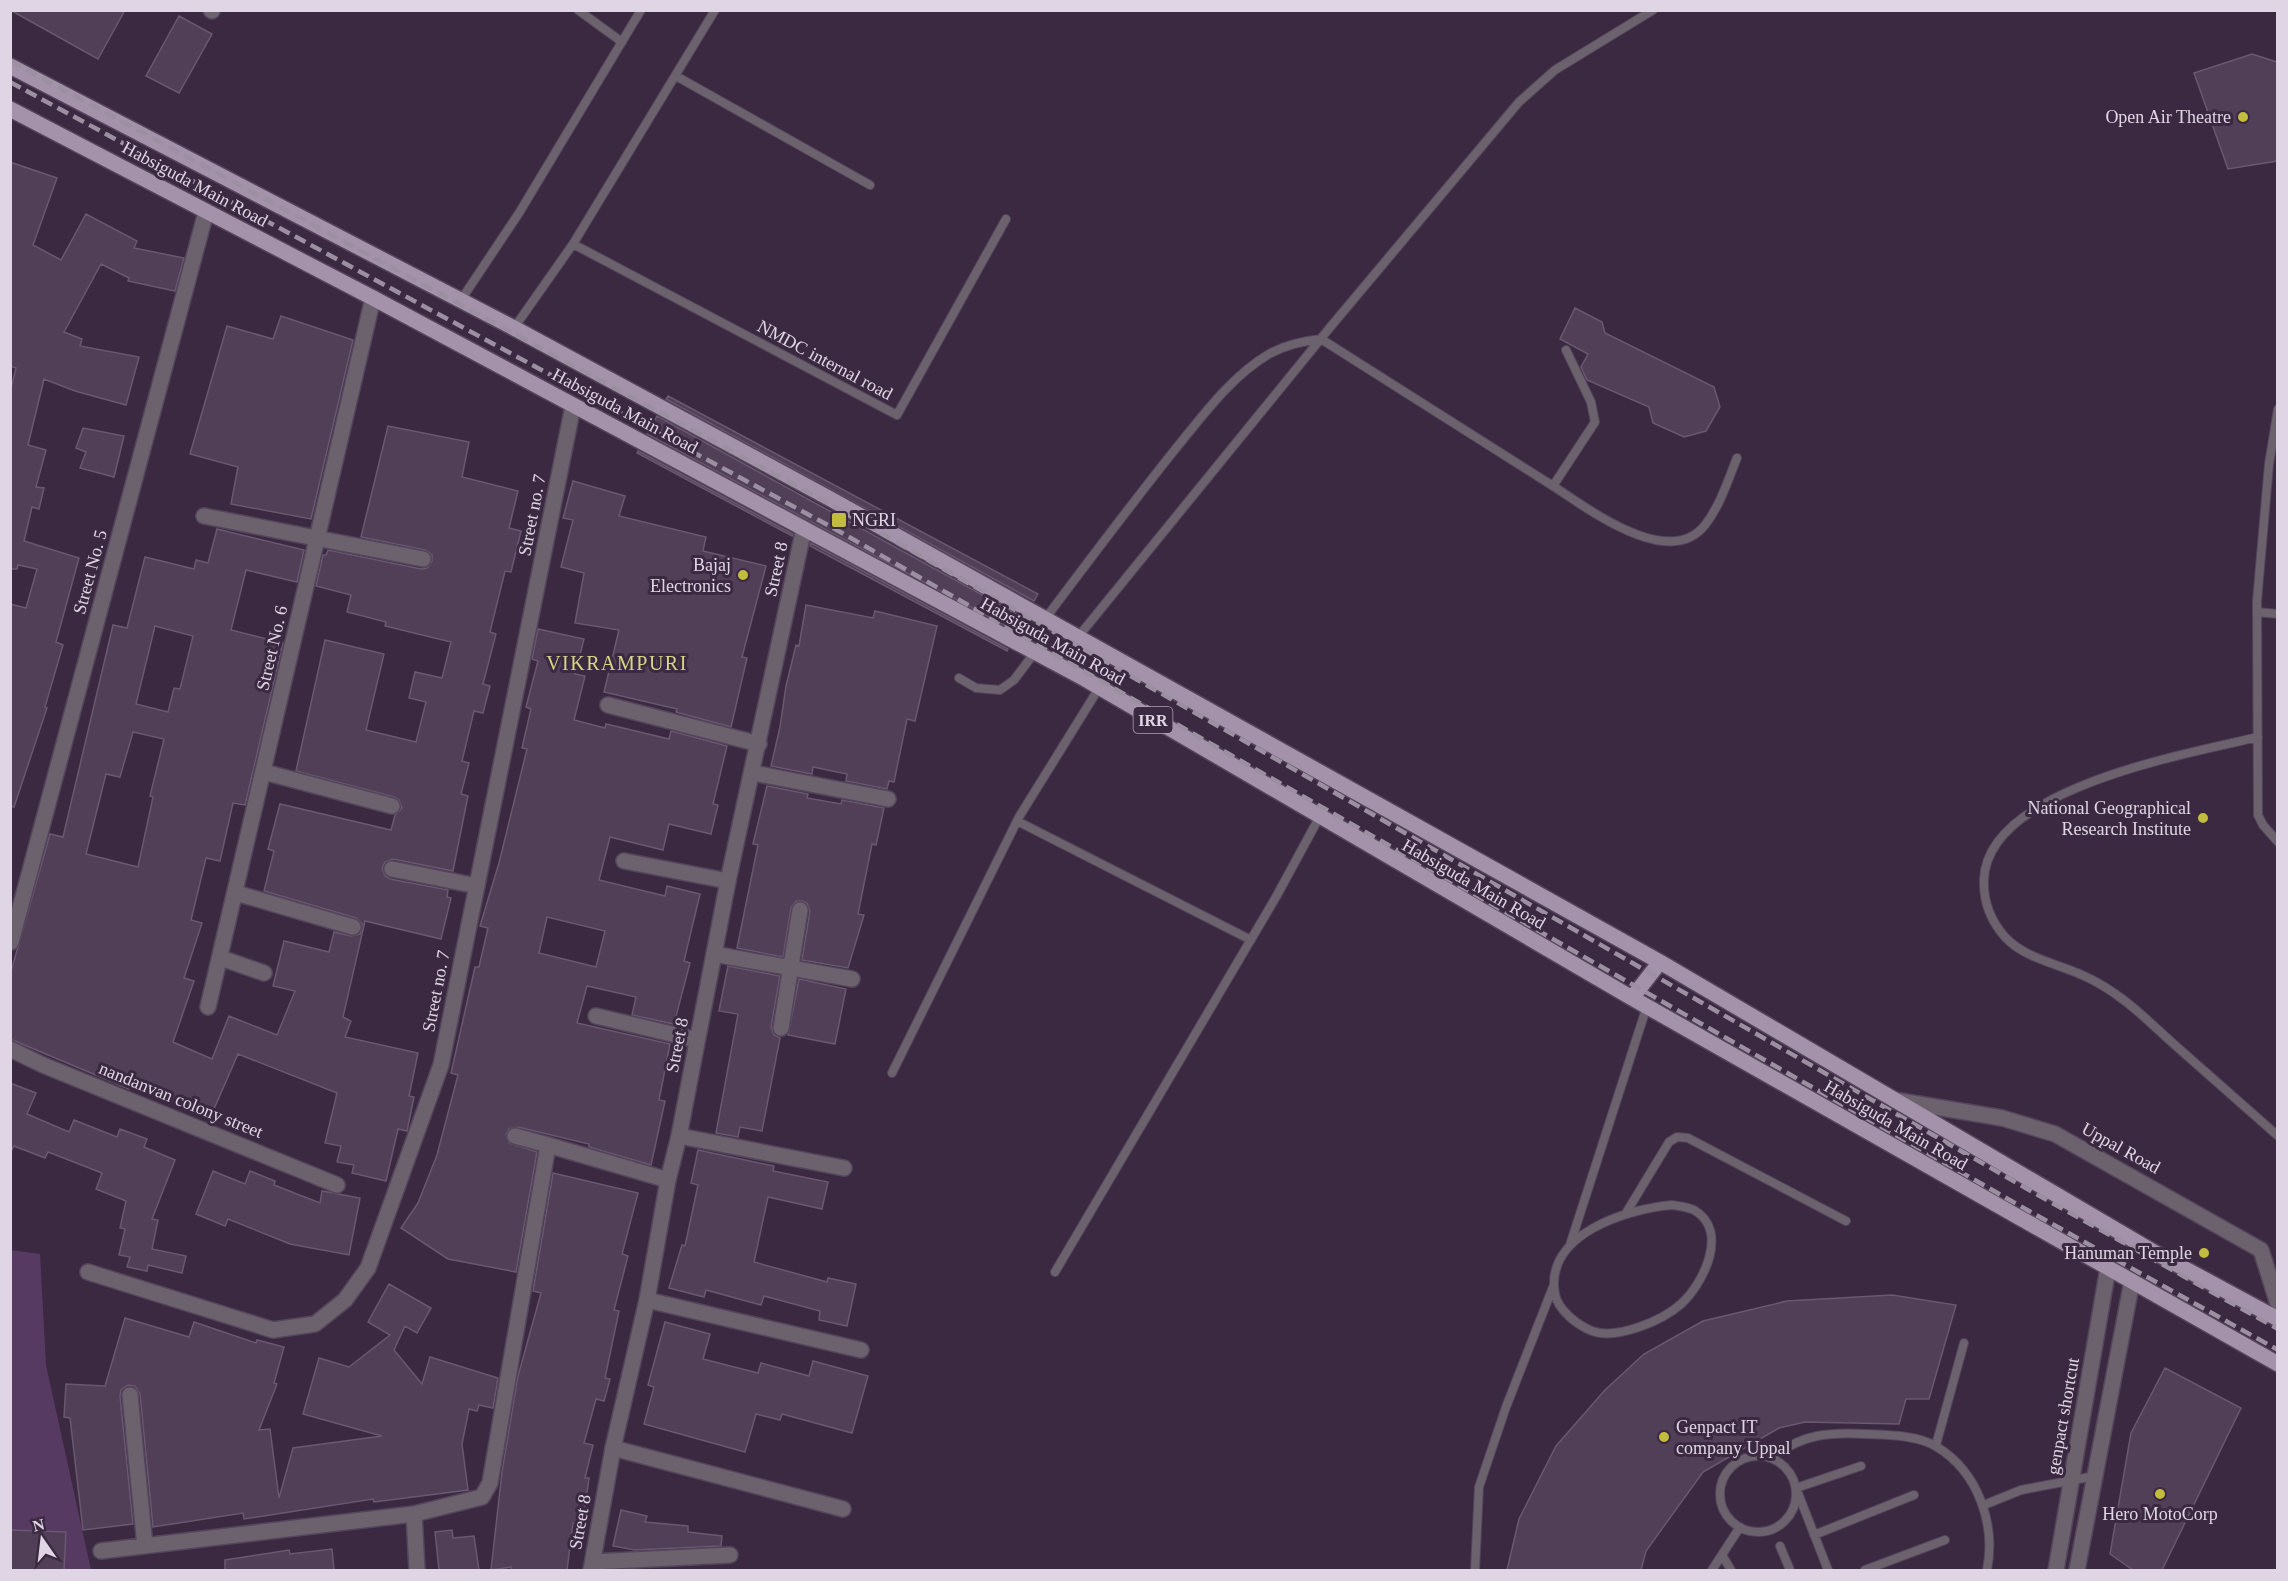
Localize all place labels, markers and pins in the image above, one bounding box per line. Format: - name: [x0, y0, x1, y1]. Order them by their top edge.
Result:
- place label: Open Air Theatre: [2105, 107, 2231, 127]
- marker: Open Air Theatre: [2236, 110, 2250, 124]
- place label: NGRI: [852, 510, 896, 530]
- marker: NGRI: [830, 511, 848, 529]
- place label: Bajaj Electronics: [650, 555, 731, 596]
- marker: Bajaj Electronics: [736, 568, 750, 582]
- place label: National Geographical Research Institute: [2028, 798, 2191, 839]
- marker: National Geographical Research Institute: [2196, 811, 2210, 825]
- place label: Hanuman Temple: [2064, 1243, 2192, 1263]
- marker: Hanuman Temple: [2197, 1246, 2211, 1260]
- place label: Genpact IT company Uppal: [1676, 1417, 1790, 1458]
- marker: Genpact IT company Uppal: [1657, 1430, 1671, 1444]
- marker: Hero MotoCorp: [2153, 1487, 2167, 1501]
- place label: Hero MotoCorp: [2102, 1504, 2218, 1524]

